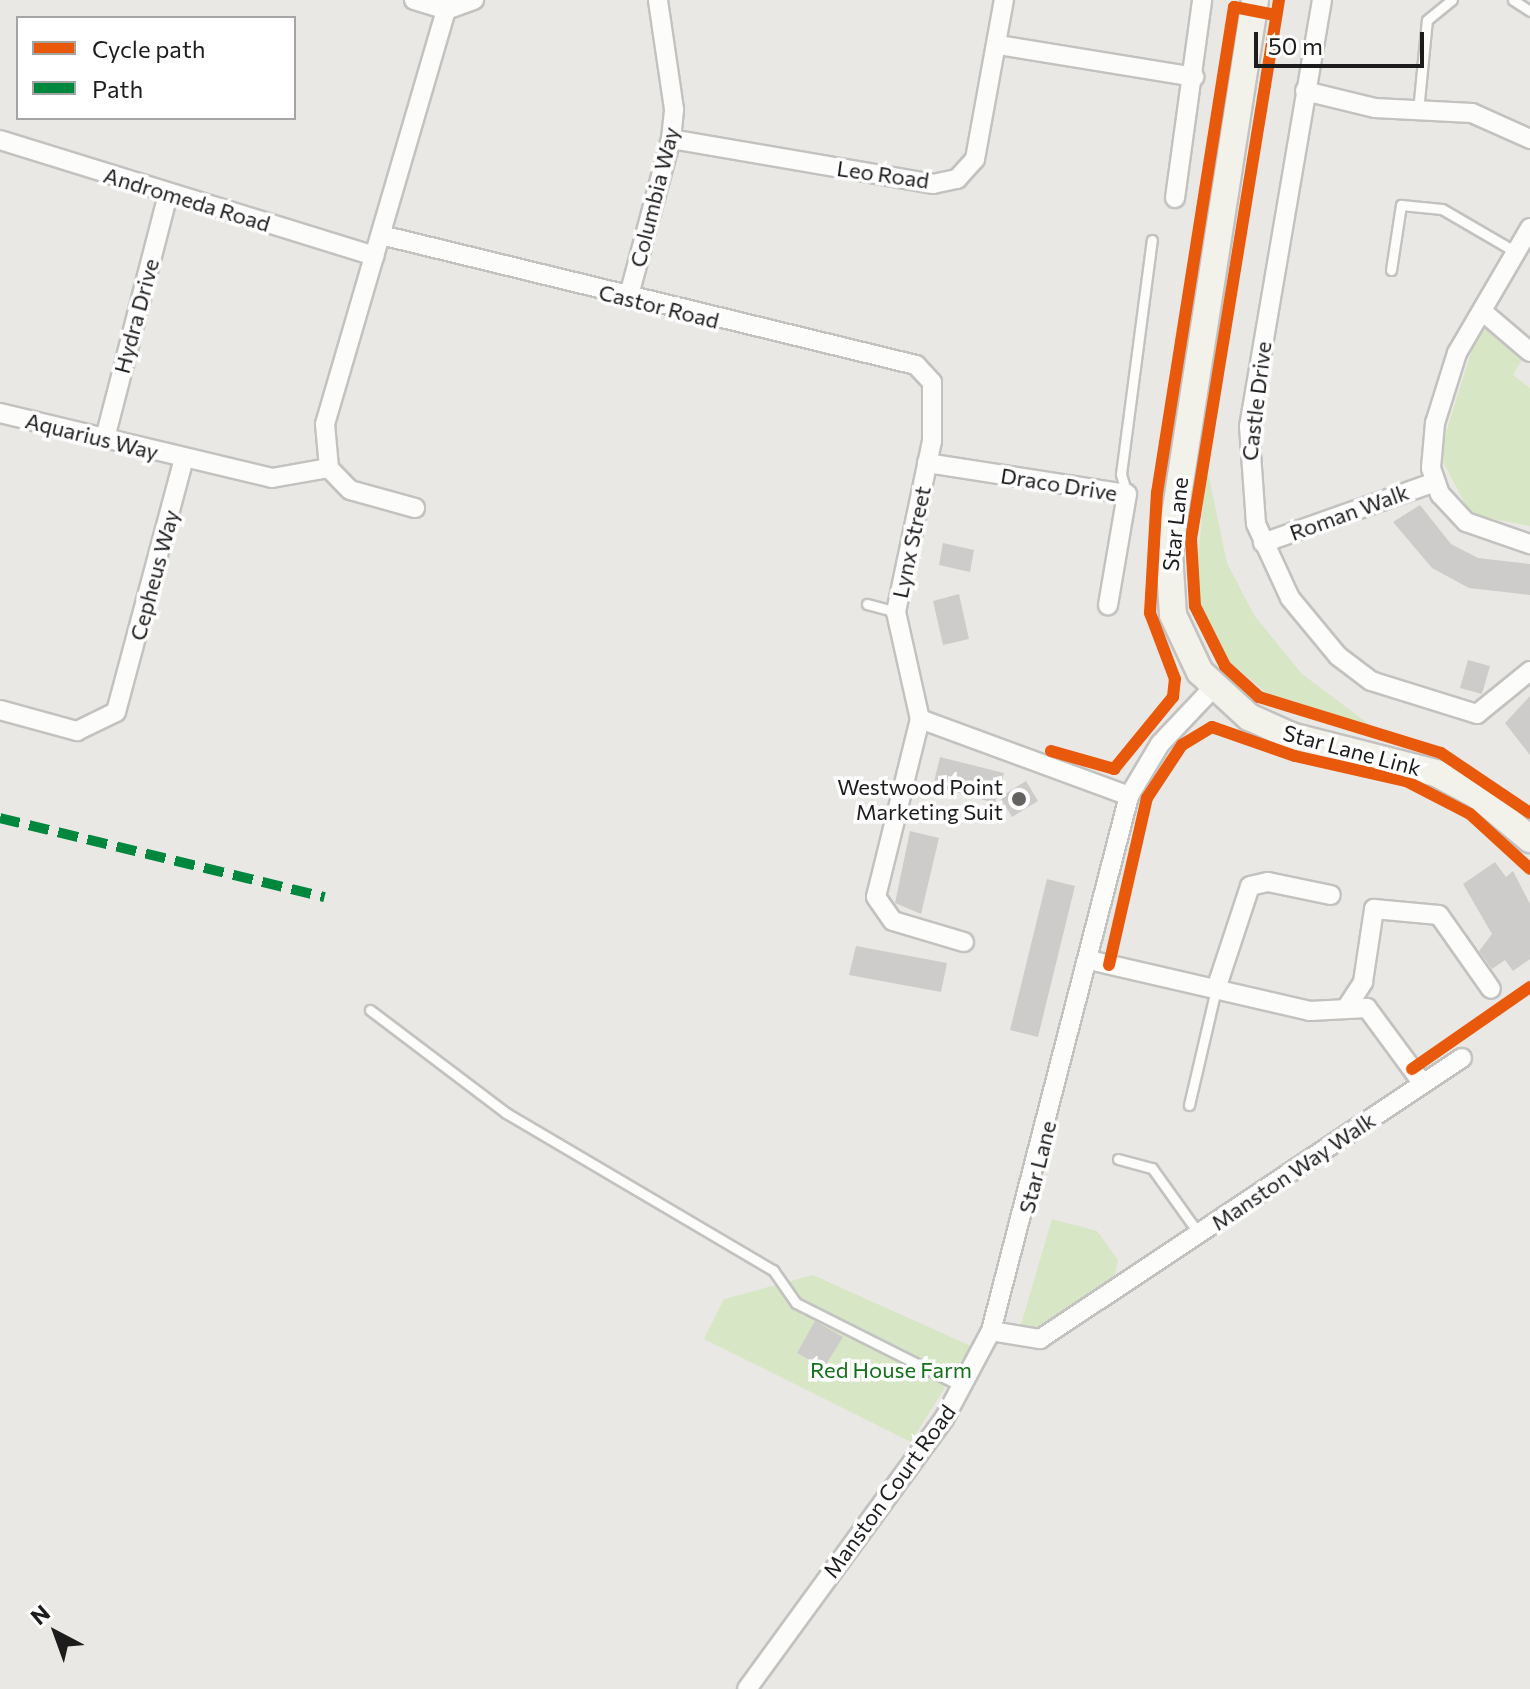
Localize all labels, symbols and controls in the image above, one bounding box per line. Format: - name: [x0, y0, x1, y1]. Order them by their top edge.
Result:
- legend: [16, 16, 296, 120]
- scale bar: [1258, 16, 1428, 66]
- text: 50 m: [1268, 31, 1323, 60]
- text: Cycle path: [92, 34, 206, 63]
- text: Path: [92, 74, 143, 103]
- street label: Columbia Way: [624, 124, 684, 270]
- street label: Leo Road: [835, 154, 931, 194]
- street label: Andromeda Road: [101, 161, 273, 237]
- street label: Hydra Drive: [108, 256, 164, 376]
- street label: Castor Road: [596, 278, 722, 334]
- street label: Castle Drive: [1236, 340, 1276, 462]
- street label: Aquarius Way: [23, 407, 161, 465]
- street label: Draco Drive: [999, 462, 1119, 506]
- street label: Star Lane: [1157, 476, 1193, 572]
- street label: Roman Walk: [1286, 478, 1412, 546]
- street label: Lynx Street: [886, 483, 936, 601]
- street label: Cepheus Way: [124, 507, 184, 643]
- street label: Star Lane Link: [1280, 719, 1424, 781]
- place label: Westwood Point Marketing Suit: [837, 773, 1003, 824]
- marker: Westwood Point Marketing Suit: [1010, 790, 1028, 808]
- street label: Manston Way Walk: [1206, 1106, 1380, 1236]
- street label: Star Lane: [1013, 1118, 1061, 1216]
- park label: Red House Farm: [810, 1357, 972, 1383]
- street label: Manston Court Road: [817, 1399, 961, 1583]
- north arrow: [16, 1593, 96, 1673]
- text: N: [25, 1599, 55, 1630]

